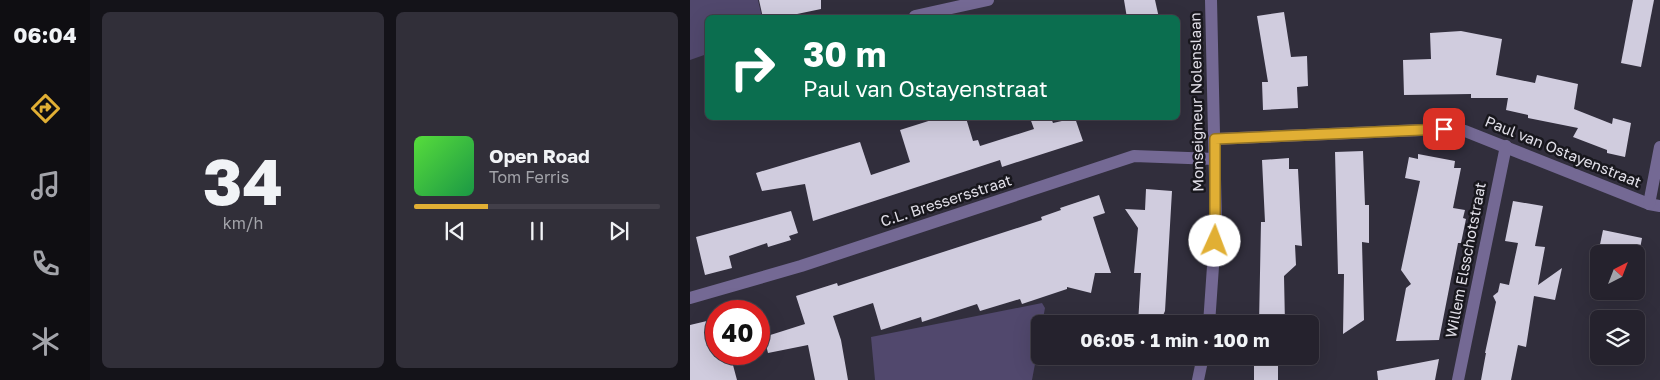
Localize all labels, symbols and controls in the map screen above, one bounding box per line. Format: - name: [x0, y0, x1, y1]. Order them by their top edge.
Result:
- street label: Monseigneur Nolenslaan: [1185, 12, 1207, 192]
- text: 06:04: [13, 21, 77, 48]
- text: 30 m: [803, 33, 886, 75]
- icon: right: [720, 35, 785, 100]
- text: Paul van Ostayenstraat: [803, 75, 1048, 102]
- icon: directions: [28, 91, 63, 126]
- pin: [1423, 108, 1465, 150]
- street label: Paul van Ostayenstraat: [1483, 111, 1644, 191]
- icon: arrive: [1430, 115, 1458, 143]
- text: 34: [203, 141, 283, 219]
- text: Open Road: [489, 144, 590, 167]
- text: Tom Ferris: [489, 167, 569, 187]
- icon: music: [28, 168, 63, 203]
- street label: C.L. Bressersstraat: [878, 170, 1014, 230]
- street label: Willem Elsschotstraat: [1441, 180, 1489, 339]
- text: km/h: [223, 213, 263, 233]
- position arrow: [1188, 214, 1240, 266]
- icon: previous: [441, 217, 469, 245]
- icon: pause: [523, 217, 551, 245]
- icon: next: [605, 217, 633, 245]
- north arrow: [1590, 245, 1645, 300]
- map controls: [1590, 245, 1645, 365]
- icon: phone: [28, 246, 63, 281]
- speed limit sign: 40: [705, 300, 770, 365]
- button: layers: [1590, 310, 1645, 365]
- icon: climate: [28, 324, 63, 359]
- text: 06:05 · 1 min · 100 m: [1080, 328, 1270, 351]

